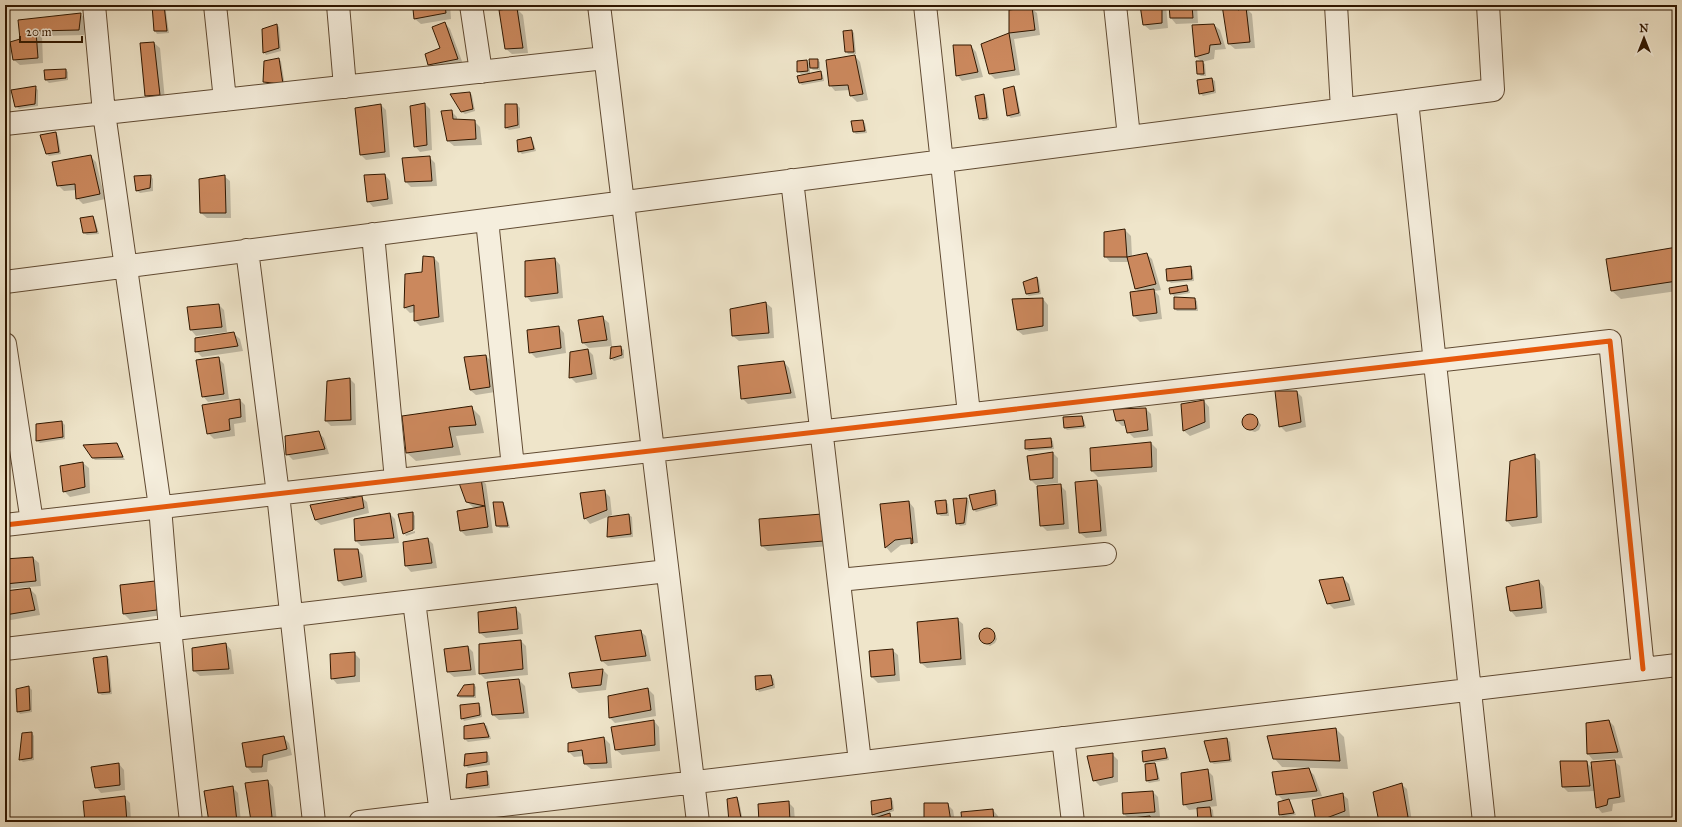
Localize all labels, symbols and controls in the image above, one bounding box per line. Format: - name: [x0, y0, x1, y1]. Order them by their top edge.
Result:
- scale bar: [20, 18, 82, 44]
- north arrow: [1624, 18, 1664, 58]
- text: N: [1639, 22, 1649, 35]
- text: 20 m: [26, 25, 52, 39]

